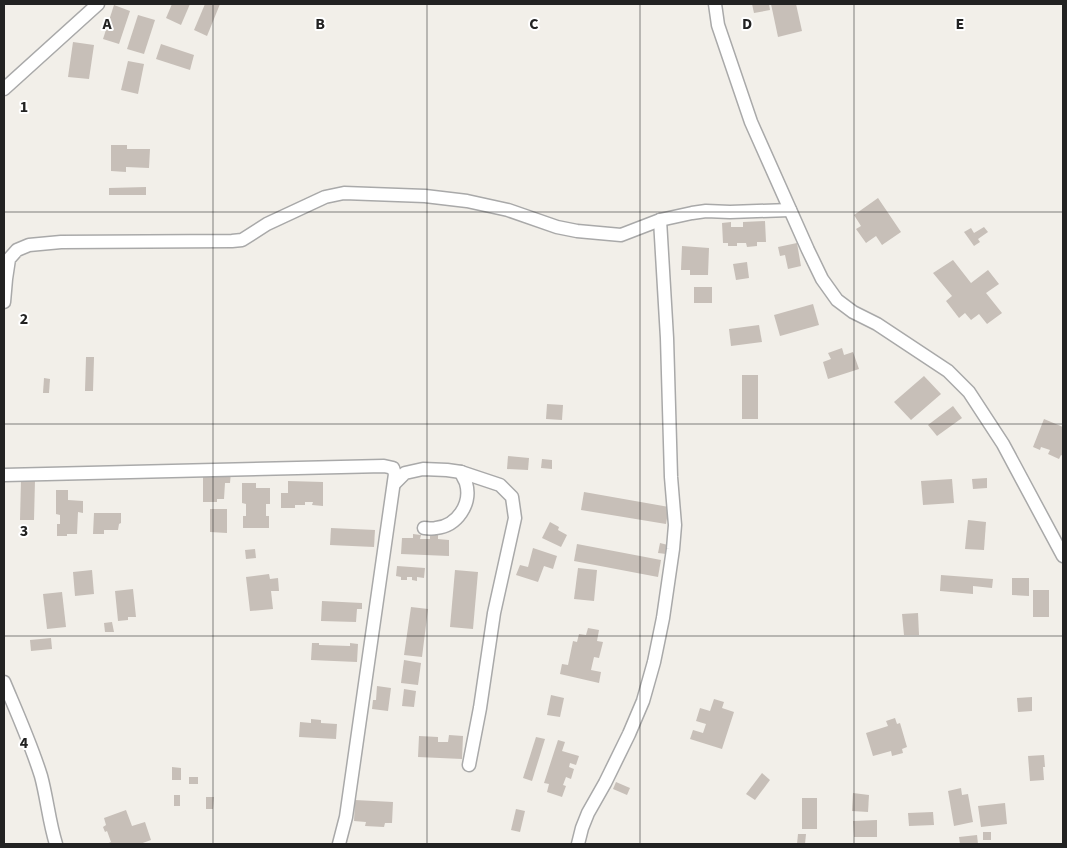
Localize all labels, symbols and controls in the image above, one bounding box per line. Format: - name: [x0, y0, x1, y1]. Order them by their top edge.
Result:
- text: A: [101, 13, 112, 35]
- text: B: [315, 13, 325, 35]
- text: C: [529, 13, 539, 35]
- text: D: [742, 13, 752, 35]
- text: E: [956, 13, 964, 35]
- text: 1: [20, 96, 28, 118]
- text: 2: [20, 308, 28, 330]
- text: 3: [20, 520, 28, 542]
- text: 4: [20, 732, 29, 754]

